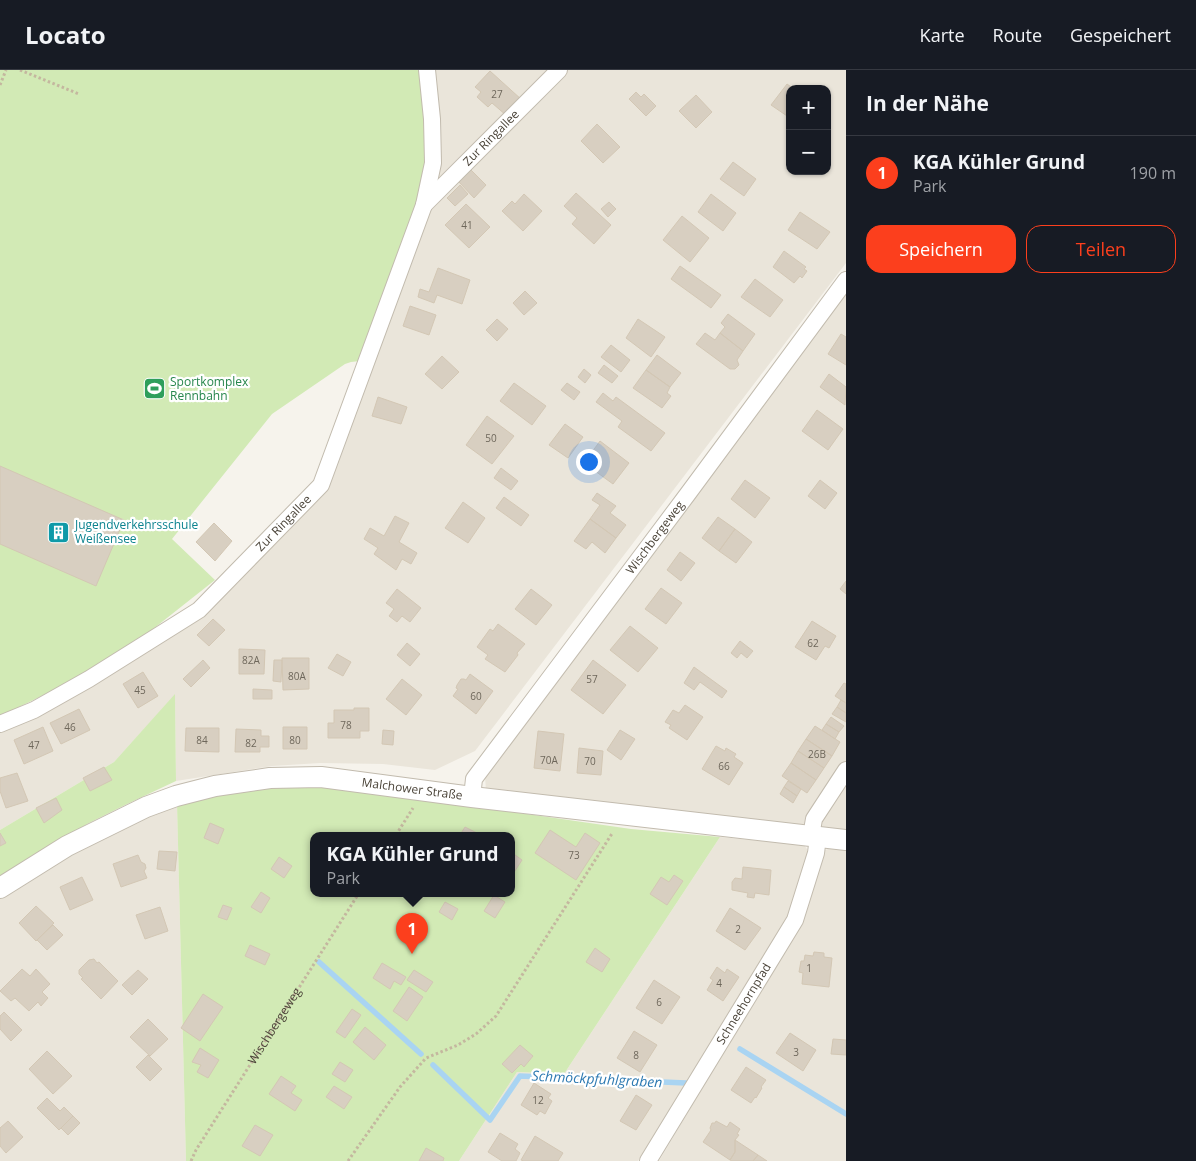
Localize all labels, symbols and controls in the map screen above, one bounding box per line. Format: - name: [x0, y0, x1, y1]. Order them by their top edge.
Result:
- text: Locato: [25, 18, 106, 51]
- text: Karte: [920, 23, 965, 47]
- text: Route: [993, 23, 1042, 47]
- text: Gespeichert: [1070, 23, 1171, 47]
- map controls: [786, 85, 831, 175]
- button: +: [786, 85, 831, 130]
- house number: 27: [491, 87, 503, 101]
- text: In der Nähe: [866, 89, 989, 117]
- street label: Zur Ringallee: [459, 106, 523, 169]
- button: −: [786, 130, 831, 175]
- text: KGA Kühler Grund: [913, 149, 1085, 175]
- text: 1: [877, 162, 887, 184]
- text: 190 m: [1130, 162, 1176, 184]
- text: Park: [913, 175, 946, 197]
- house number: 41: [461, 218, 473, 232]
- button: Speichern: [866, 225, 1016, 273]
- button: Teilen: [1026, 225, 1176, 273]
- place label: Sportkomplex Rennbahn: [170, 373, 249, 404]
- sports icon: Sportkomplex Rennbahn: [142, 377, 166, 401]
- house number: 50: [485, 431, 497, 445]
- your location: [576, 449, 602, 475]
- street label: Zur Ringallee: [252, 491, 315, 555]
- street label: Wischbergeweg: [622, 497, 688, 577]
- place label: Jugendverkehrsschule Weißensee: [74, 516, 198, 547]
- building icon: Jugendverkehrsschule Weißensee: [47, 520, 71, 544]
- house number: 62: [807, 636, 819, 650]
- house number: 82A: [242, 653, 261, 667]
- house number: 80A: [288, 669, 307, 683]
- house number: 57: [586, 672, 598, 686]
- house number: 45: [134, 683, 146, 697]
- house number: 60: [470, 689, 482, 703]
- house number: 78: [340, 718, 352, 732]
- house number: 46: [64, 720, 76, 734]
- house number: 84: [196, 733, 208, 747]
- house number: 80: [289, 733, 301, 747]
- house number: 82: [245, 736, 257, 750]
- house number: 47: [28, 738, 40, 752]
- house number: 26B: [808, 747, 826, 761]
- house number: 70A: [540, 753, 559, 767]
- house number: 70: [584, 754, 596, 768]
- house number: 66: [718, 759, 730, 773]
- street label: Malchower Straße: [361, 773, 464, 804]
- popup: [310, 832, 515, 897]
- text: KGA Kühler Grund: [327, 841, 498, 867]
- house number: 73: [568, 848, 580, 862]
- text: Park: [327, 867, 360, 889]
- pin: 1: [396, 913, 428, 954]
- house number: 2: [735, 922, 741, 936]
- street label: Schneehornpfad: [712, 960, 775, 1048]
- house number: 1: [806, 961, 812, 975]
- house number: 4: [716, 976, 722, 990]
- street label: Wischbergeweg: [244, 984, 305, 1067]
- house number: 6: [656, 995, 662, 1009]
- house number: 3: [793, 1045, 799, 1059]
- house number: 8: [633, 1048, 639, 1062]
- water label: Schmöckpfuhlgraben: [531, 1066, 663, 1091]
- house number: 12: [532, 1093, 544, 1107]

